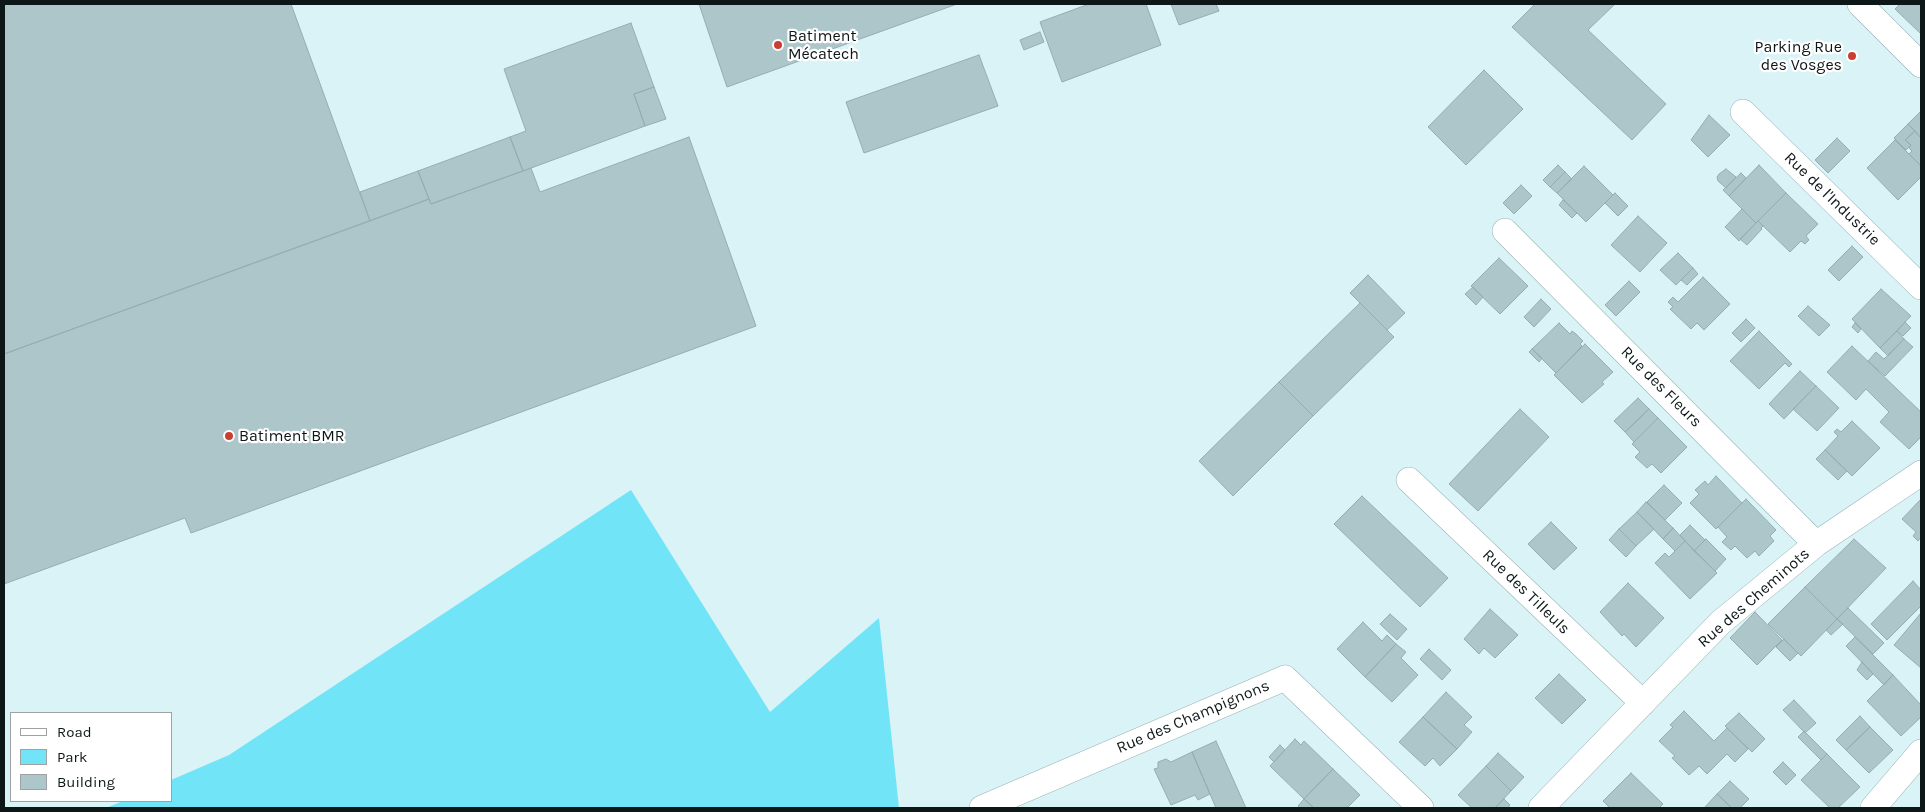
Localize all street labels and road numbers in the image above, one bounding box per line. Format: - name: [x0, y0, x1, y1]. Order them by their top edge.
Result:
- street label: Rue de l'Industrie: [1780, 148, 1884, 250]
- street label: Rue des Fleurs: [1617, 343, 1705, 431]
- street label: Rue des Cheminots: [1694, 544, 1814, 652]
- street label: Rue des Tilleuls: [1478, 546, 1574, 638]
- street label: Rue des Champignons: [1114, 676, 1272, 758]

